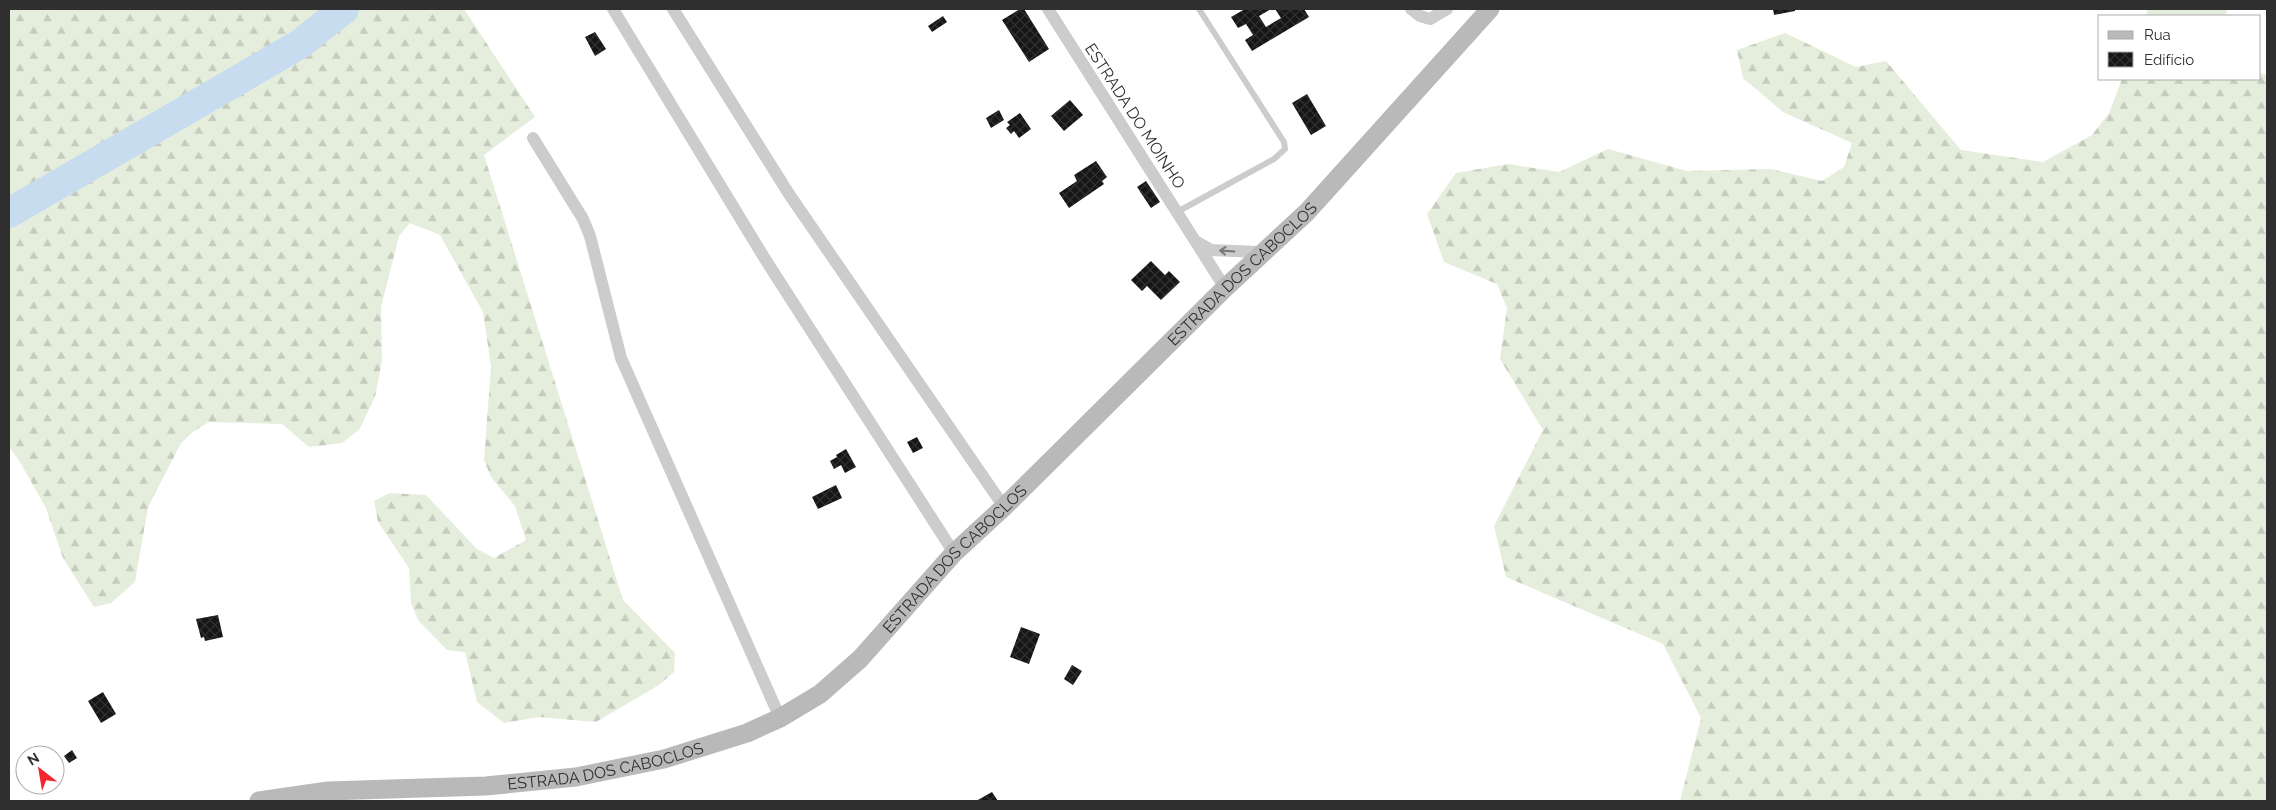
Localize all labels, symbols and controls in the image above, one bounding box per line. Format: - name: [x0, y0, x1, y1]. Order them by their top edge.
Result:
- legend: [2098, 15, 2261, 80]
- text: Rua: [2144, 26, 2171, 44]
- street label: ESTRADA DO MOINHO: [1081, 40, 1189, 192]
- text: Edifício: [2144, 51, 2194, 69]
- street label: ESTRADA DOS CABOCLOS: [1163, 198, 1321, 349]
- one-way arrow: [1219, 247, 1235, 256]
- street label: ESTRADA DOS CABOCLOS: [878, 480, 1031, 637]
- street label: ESTRADA DOS CABOCLOS: [507, 738, 706, 793]
- north arrow: [15, 745, 65, 795]
- text: N: [25, 749, 42, 768]

